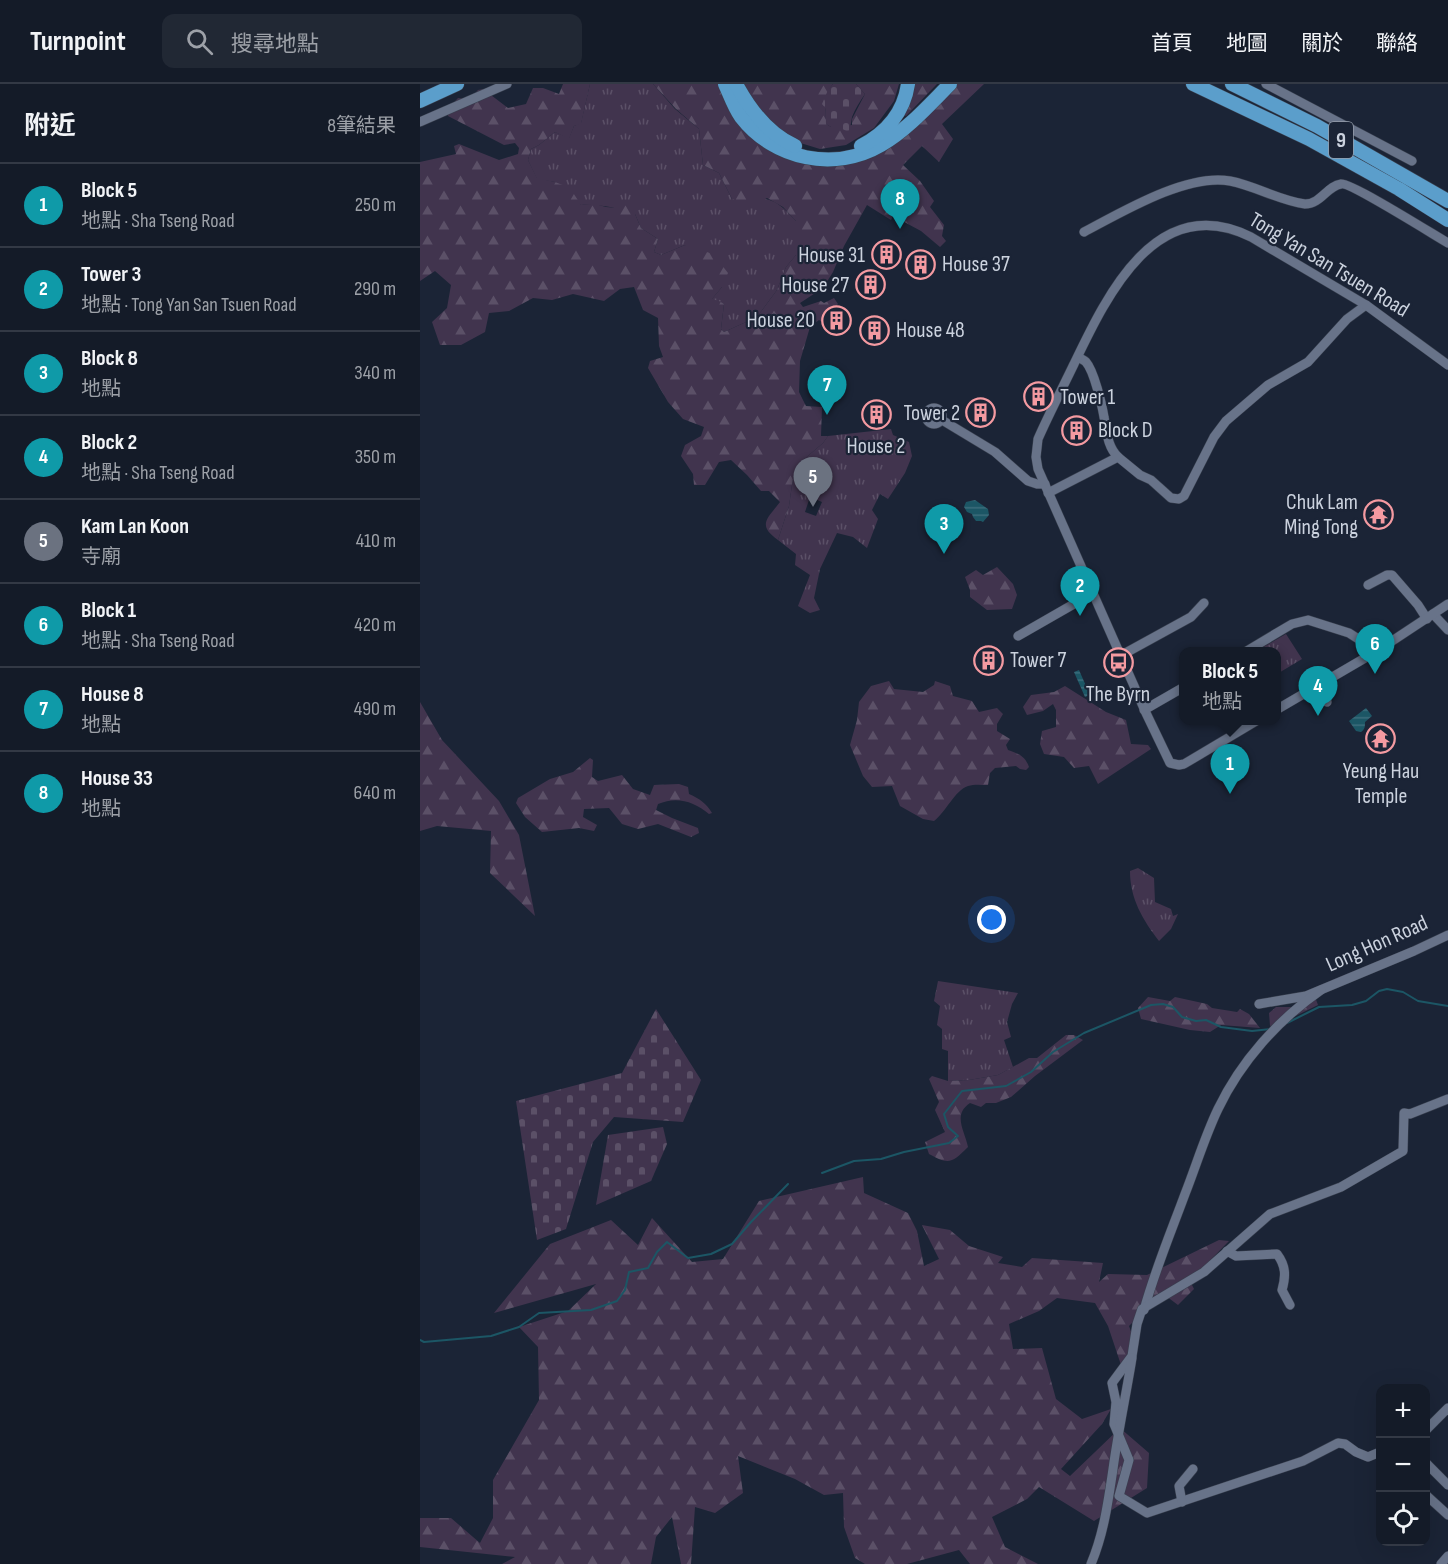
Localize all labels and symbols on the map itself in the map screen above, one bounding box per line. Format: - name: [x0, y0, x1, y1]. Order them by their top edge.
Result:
- road number: 9: [1329, 122, 1353, 158]
- pin: 8: [880, 180, 920, 229]
- street label: Tong Yan San Tsuen Road: [1244, 207, 1414, 323]
- building icon: House 31: [870, 239, 902, 271]
- place label: House 31: [798, 242, 865, 269]
- building icon: House 37: [905, 248, 937, 280]
- place label: House 37: [942, 251, 1010, 278]
- building icon: House 27: [854, 269, 886, 301]
- place label: House 27: [781, 272, 849, 299]
- building icon: House 20: [820, 304, 852, 336]
- place label: House 20: [746, 307, 815, 334]
- building icon: House 48: [859, 314, 891, 346]
- place label: House 48: [896, 317, 965, 344]
- pin: 7: [808, 366, 846, 415]
- building icon: Tower 1: [1023, 381, 1055, 413]
- place label: Tower 1: [1060, 384, 1115, 411]
- building icon: Tower 2: [965, 397, 997, 429]
- building icon: House 2: [860, 398, 892, 430]
- place label: Tower 2: [904, 400, 960, 427]
- building icon: Block D: [1061, 414, 1093, 446]
- place label: Block D: [1098, 417, 1153, 444]
- place label: House 2: [847, 433, 905, 460]
- pin: 5: [794, 458, 832, 507]
- place label: Chuk Lam Ming Tong: [1284, 489, 1358, 541]
- temple icon: Chuk Lam Ming Tong: [1363, 499, 1395, 531]
- pin: 3: [924, 504, 964, 554]
- pin: 2: [1060, 566, 1100, 616]
- pin: 6: [1356, 624, 1394, 674]
- building icon: Tower 7: [973, 644, 1005, 676]
- bus stop icon: The Byrn: [1102, 646, 1134, 678]
- place label: Tower 7: [1010, 647, 1066, 674]
- pin: 4: [1298, 666, 1338, 716]
- place label: The Byrn: [1086, 681, 1150, 708]
- temple icon: Yeung Hau Temple: [1365, 723, 1397, 755]
- pin: 1: [1210, 744, 1250, 794]
- place label: Yeung Hau Temple: [1343, 758, 1419, 810]
- your location: [977, 905, 1006, 934]
- street label: Long Hon Road: [1322, 910, 1432, 978]

